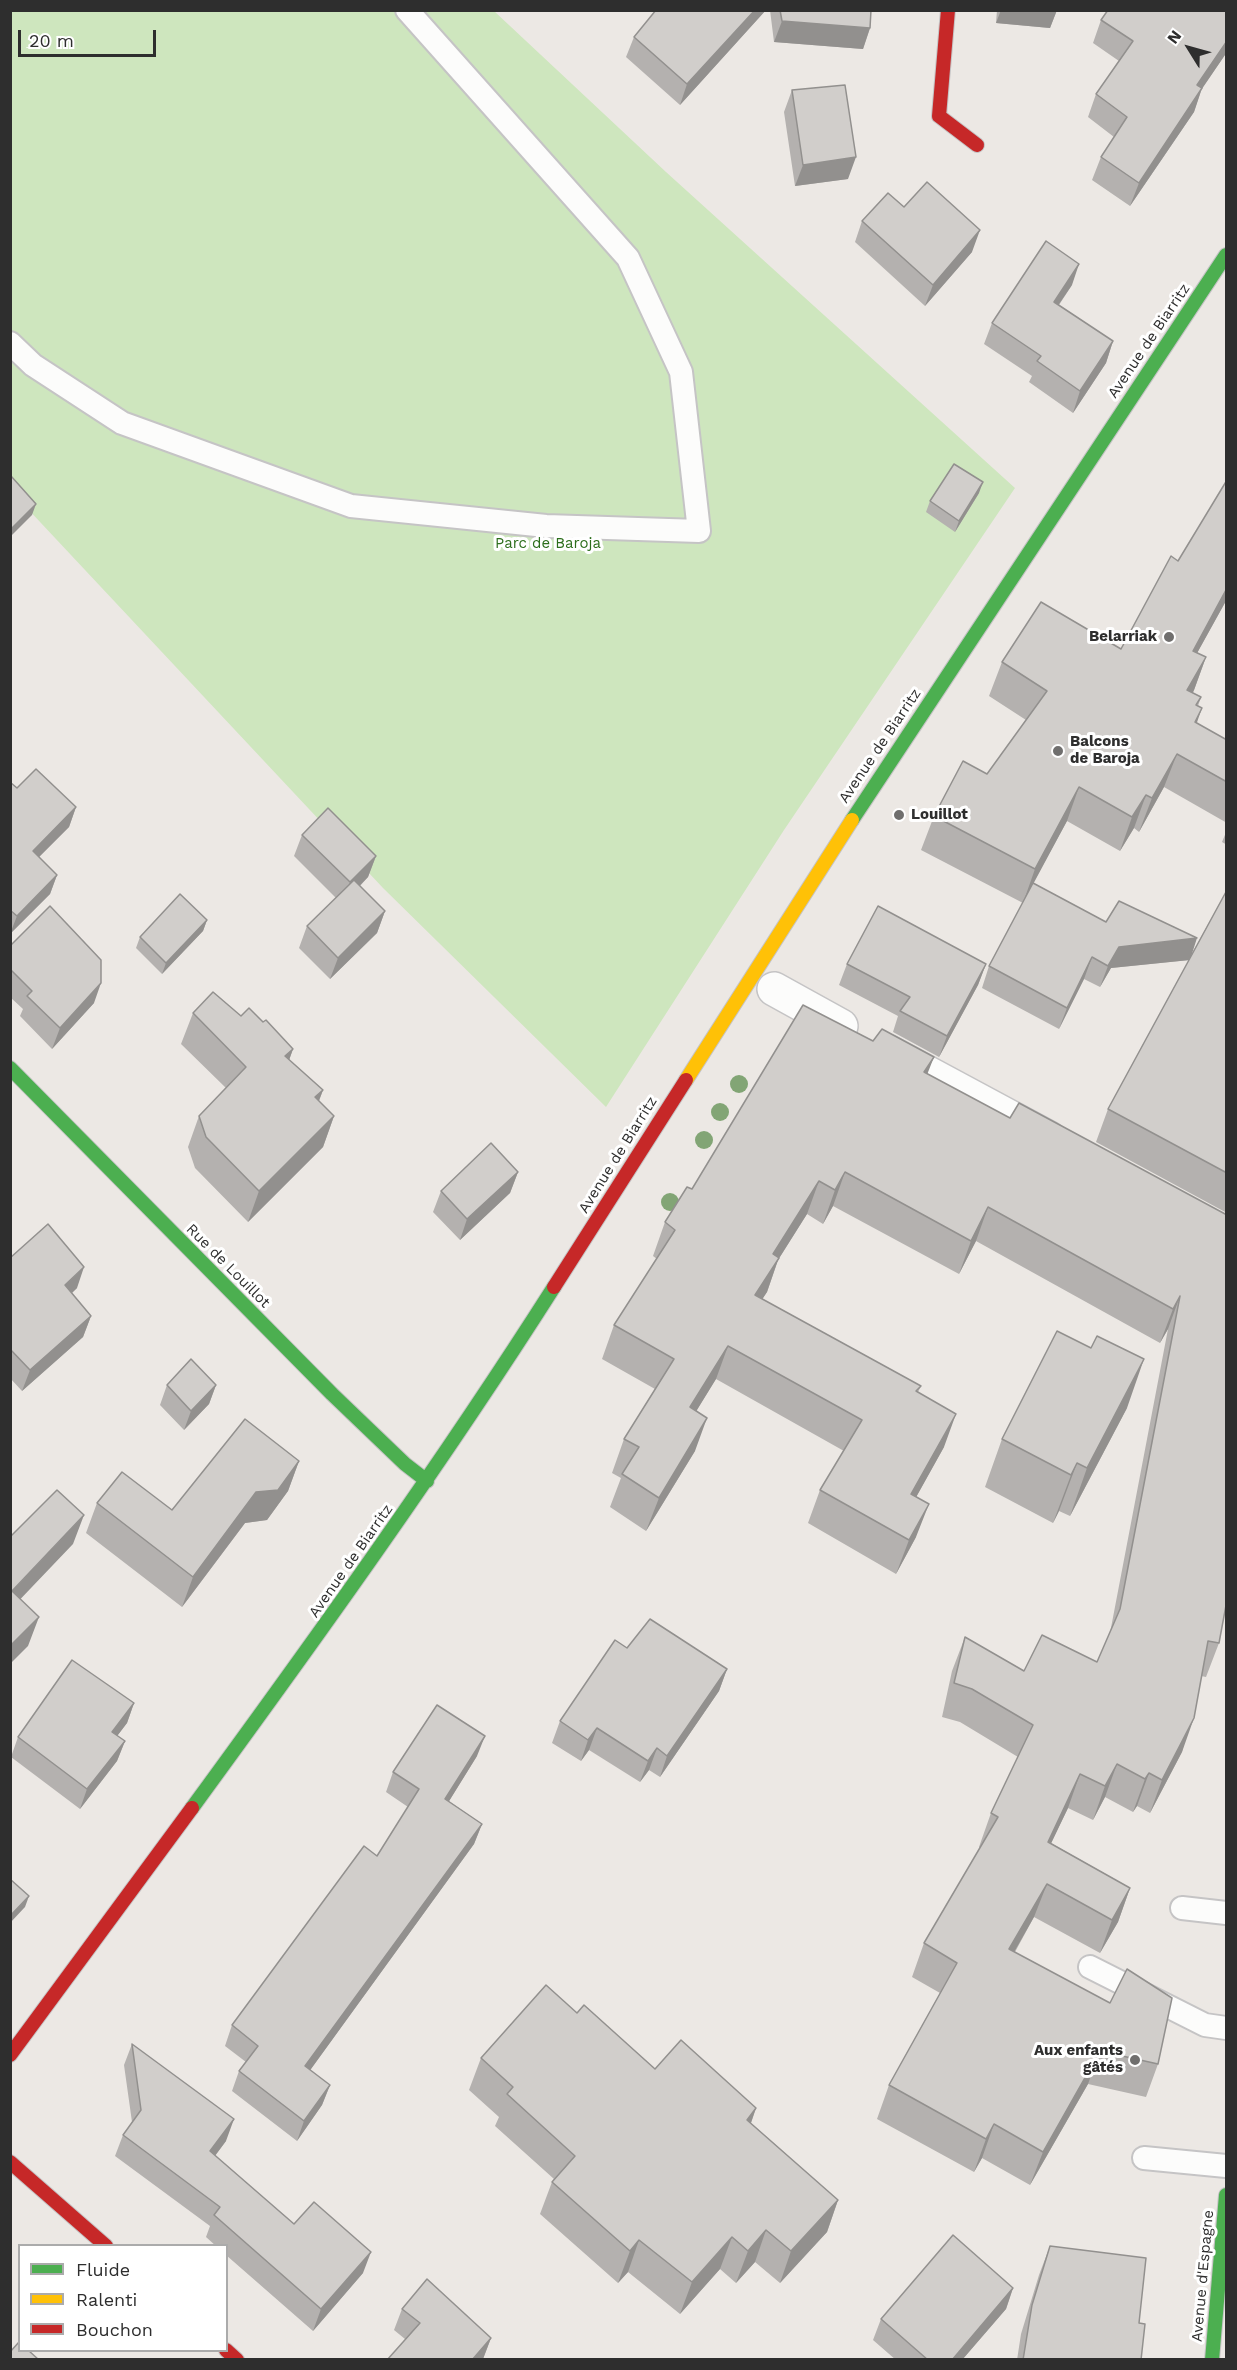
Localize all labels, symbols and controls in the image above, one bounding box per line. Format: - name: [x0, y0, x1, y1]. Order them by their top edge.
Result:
- scale bar: [21, 18, 159, 56]
- north arrow: [1159, 18, 1219, 78]
- text: N: [1163, 26, 1185, 47]
- text: 20 m: [29, 30, 74, 51]
- street label: Avenue de Biarritz: [1104, 280, 1194, 402]
- park label: Parc de Baroja: [495, 535, 601, 553]
- place label: Belarriak: [1089, 628, 1157, 646]
- marker: Belarriak: [1162, 630, 1176, 644]
- street label: Avenue de Biarritz: [835, 685, 925, 807]
- place label: Balcons de Baroja: [1070, 733, 1140, 768]
- marker: Balcons de Baroja: [1051, 744, 1065, 758]
- place label: Louillot: [911, 806, 968, 824]
- marker: Louillot: [892, 808, 906, 822]
- street label: Avenue de Biarritz: [575, 1093, 661, 1217]
- street label: Rue de Louillot: [182, 1220, 274, 1312]
- street label: Avenue de Biarritz: [305, 1501, 397, 1621]
- place label: Aux enfants gâtés: [1034, 2042, 1123, 2077]
- marker: Aux enfants gâtés: [1128, 2053, 1142, 2067]
- street label: Avenue d'Espagne: [1188, 2209, 1218, 2343]
- legend: [18, 2244, 228, 2352]
- text: Fluide: [76, 2259, 130, 2280]
- text: Ralenti: [76, 2289, 137, 2310]
- text: Bouchon: [76, 2319, 153, 2340]

